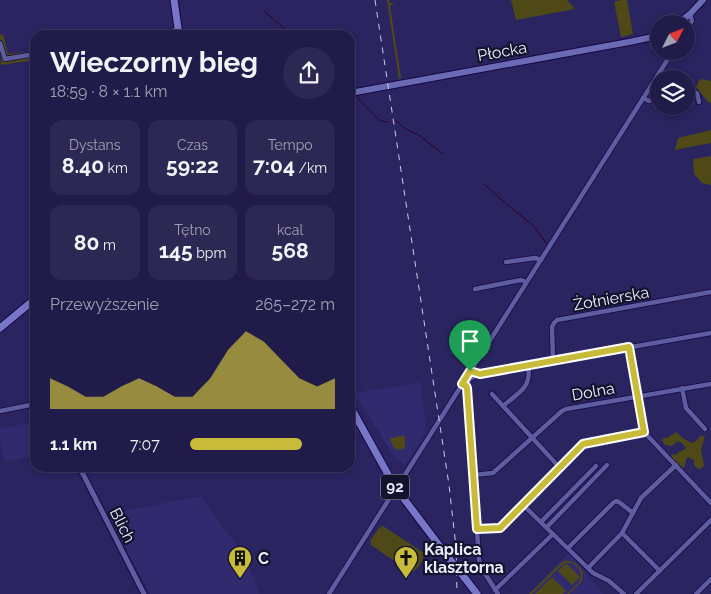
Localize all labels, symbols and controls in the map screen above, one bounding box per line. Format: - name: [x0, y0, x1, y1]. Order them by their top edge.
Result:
- north arrow: [650, 15, 695, 60]
- map controls: [650, 15, 695, 115]
- street label: Płocka: [476, 38, 528, 65]
- text: Wieczorny bieg: [50, 46, 258, 79]
- button: share: [283, 47, 335, 99]
- button: layers: [650, 70, 695, 115]
- text: 18:59 · 8 × 1.1 km: [50, 82, 168, 101]
- text: Dystans: [69, 137, 121, 153]
- text: Czas: [177, 137, 208, 153]
- text: Tempo: [268, 137, 313, 153]
- text: 8.40: [62, 153, 104, 178]
- text: 59:22: [166, 153, 219, 178]
- text: 7:04: [253, 153, 295, 178]
- text: km: [104, 160, 128, 176]
- text: /km: [295, 160, 327, 176]
- text: Tętno: [174, 222, 211, 238]
- text: kcal: [277, 222, 303, 238]
- text: 80: [74, 230, 99, 255]
- text: m: [99, 237, 116, 253]
- text: 145: [159, 238, 193, 263]
- text: 568: [272, 238, 309, 263]
- text: bpm: [193, 245, 226, 261]
- street label: Żołnierska: [571, 281, 651, 315]
- text: Przewyższenie: [50, 295, 159, 314]
- text: 265–272 m: [255, 295, 335, 314]
- pin: [449, 320, 491, 371]
- icon: arrive: [456, 327, 484, 355]
- street label: Dolna: [570, 378, 616, 405]
- text: 1.1 km: [50, 435, 97, 454]
- text: 7:07: [130, 435, 160, 454]
- road number: 92: [381, 474, 409, 500]
- street label: Blich: [106, 505, 139, 546]
- place label: Kaplica klasztorna: [424, 540, 504, 577]
- building icon: C: [227, 545, 253, 579]
- church icon: Kaplica klasztorna: [393, 545, 419, 579]
- place label: C: [258, 549, 269, 568]

